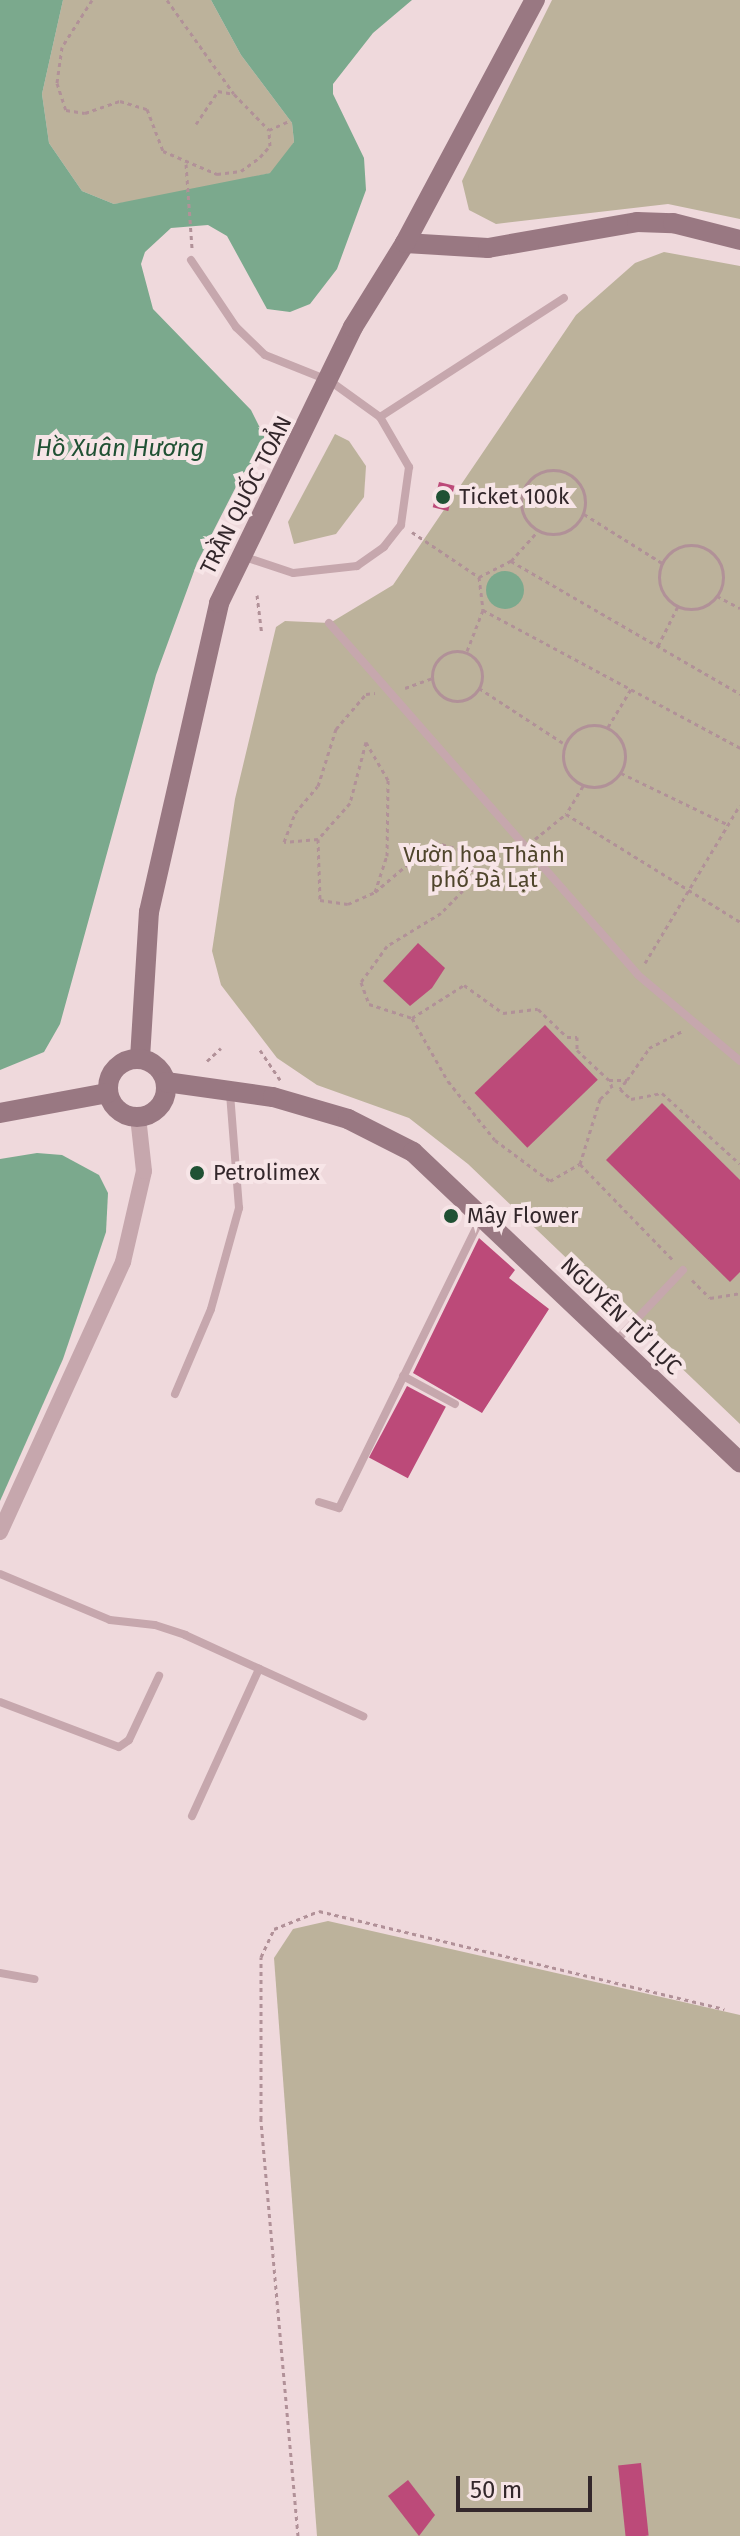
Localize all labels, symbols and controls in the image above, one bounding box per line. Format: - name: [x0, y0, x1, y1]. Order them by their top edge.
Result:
- street label: TRẦN QUỐC TOẢN: [195, 411, 297, 579]
- water label: Hồ Xuân Hương: [36, 435, 204, 463]
- place label: Ticket 100k: [459, 484, 569, 510]
- marker: Ticket 100k: [434, 488, 452, 506]
- park label: Vườn hoa Thành phố Đà Lạt: [403, 841, 565, 892]
- place label: Petrolimex: [213, 1160, 320, 1186]
- marker: Petrolimex: [188, 1164, 206, 1182]
- place label: Mây Flower: [467, 1203, 578, 1229]
- marker: Mây Flower: [442, 1207, 460, 1225]
- street label: NGUYÊN TỬ LỰC: [555, 1252, 687, 1380]
- scale bar: [460, 2460, 596, 2510]
- text: 50 m: [470, 2476, 522, 2504]

